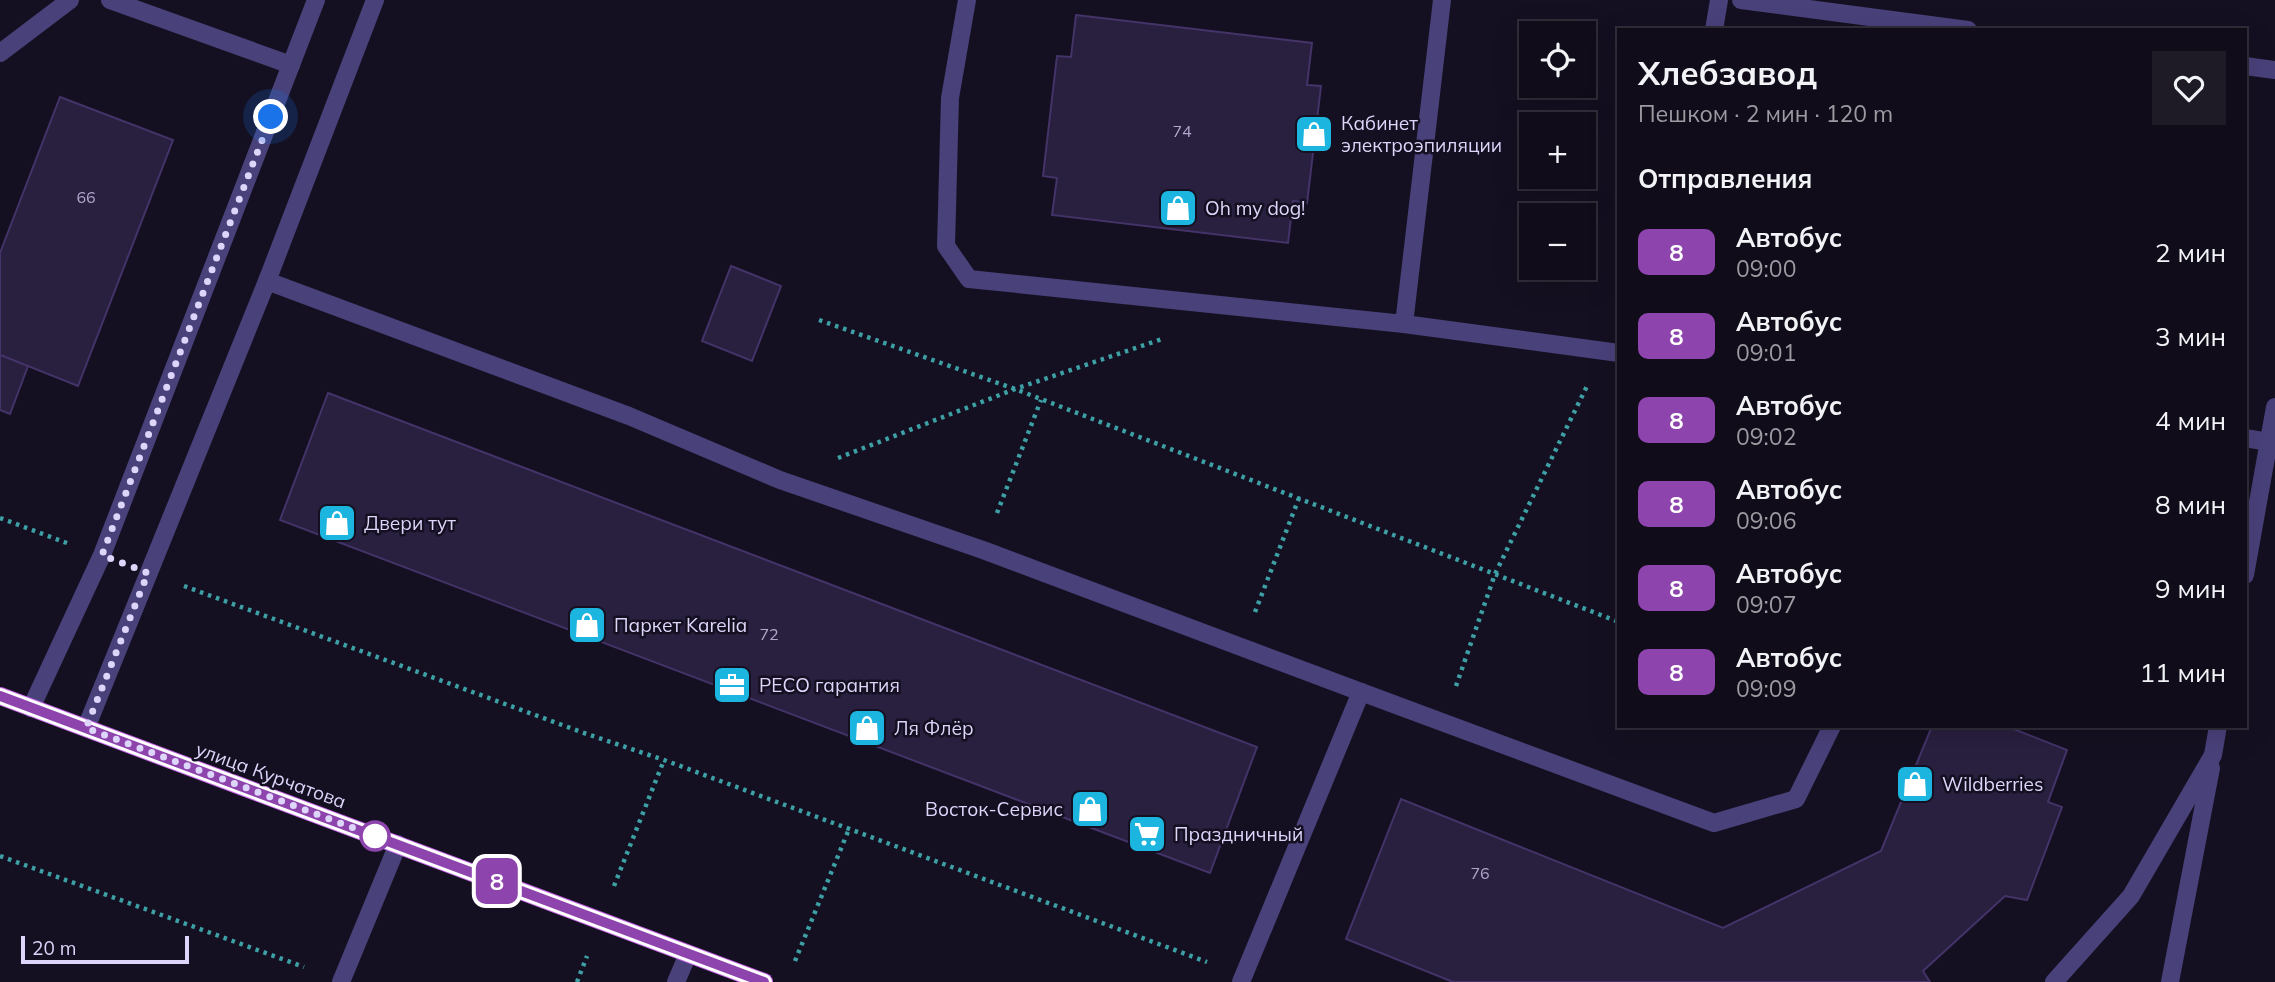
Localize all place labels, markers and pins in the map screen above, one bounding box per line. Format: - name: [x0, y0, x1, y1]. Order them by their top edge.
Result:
- place label: Кабинет электроэпиляции: [1341, 111, 1502, 157]
- shop icon: Кабинет электроэпиляции: [1293, 113, 1335, 155]
- shop icon: Oh my dog!: [1157, 187, 1199, 229]
- place label: Oh my dog!: [1205, 196, 1305, 220]
- shop icon: Двери тут: [316, 502, 358, 544]
- place label: Двери тут: [364, 511, 456, 535]
- shop icon: Паркет Karelia: [566, 604, 608, 646]
- place label: Паркет Karelia: [614, 613, 747, 637]
- office icon: РЕСО гарантия: [711, 664, 753, 706]
- place label: РЕСО гарантия: [759, 673, 900, 697]
- shop icon: Ля Флёр: [846, 707, 888, 749]
- place label: Ля Флёр: [894, 716, 974, 740]
- shop icon: Wildberries: [1894, 763, 1936, 805]
- place label: Wildberries: [1942, 772, 2043, 796]
- shop icon: Восток-Сервис: [1069, 788, 1111, 830]
- place label: Восток-Сервис: [925, 797, 1063, 821]
- supermarket icon: Праздничный: [1126, 813, 1168, 855]
- unlabelled marker: [360, 821, 390, 851]
- place label: Праздничный: [1174, 822, 1303, 846]

